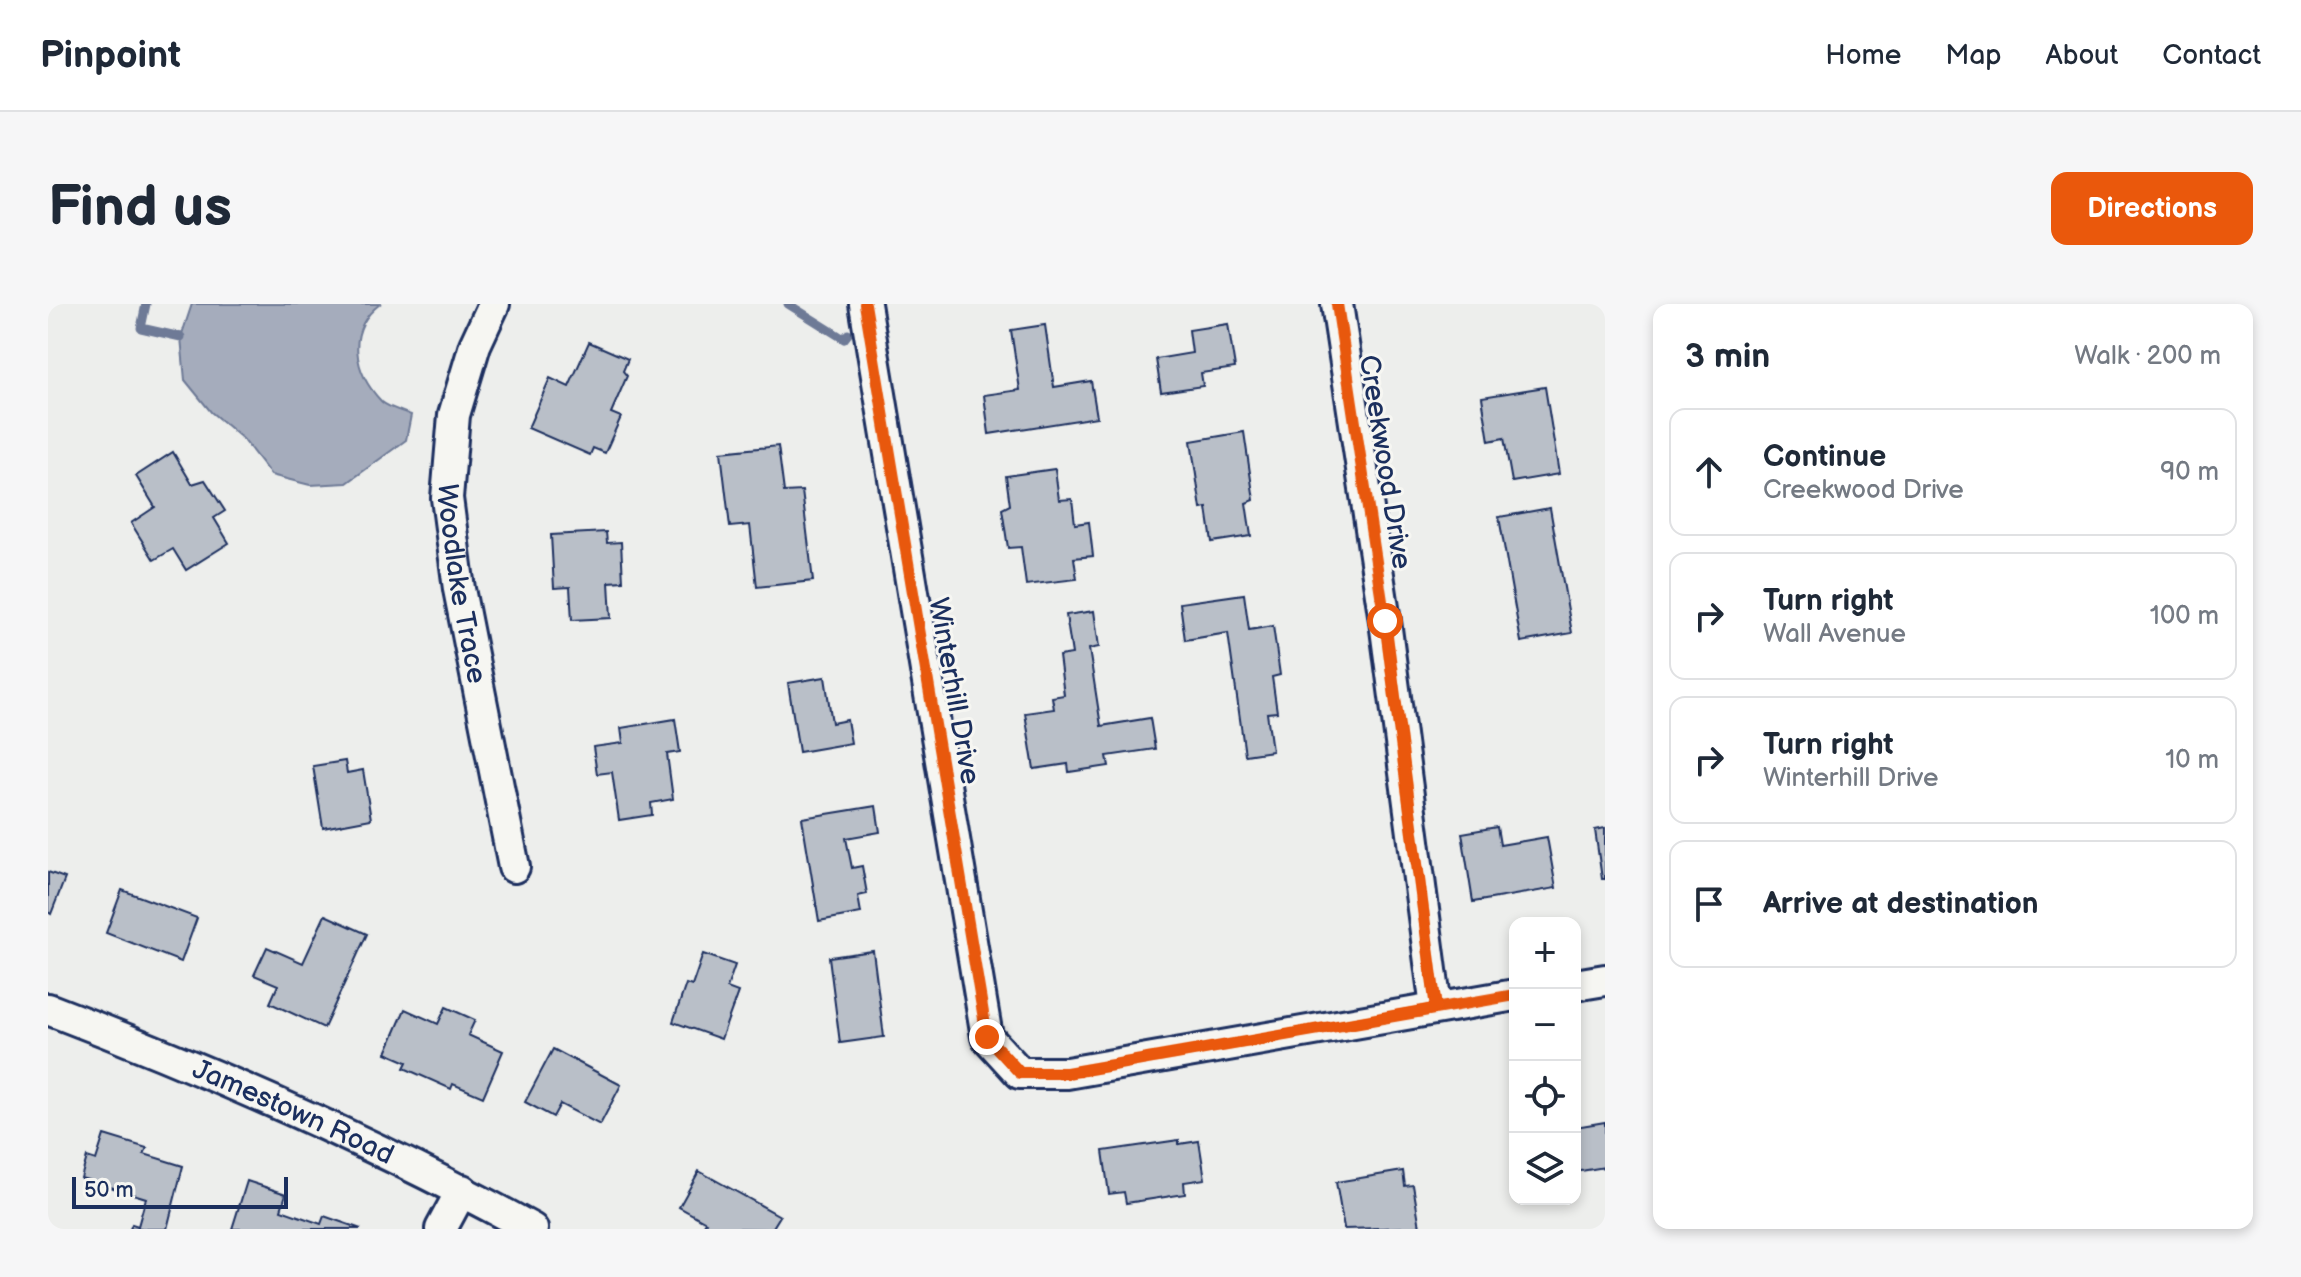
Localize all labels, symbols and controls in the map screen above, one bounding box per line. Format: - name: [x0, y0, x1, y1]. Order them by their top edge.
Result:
- text: Pinpoint: [40, 33, 181, 78]
- text: Home: [1825, 39, 1901, 72]
- text: Map: [1945, 39, 2002, 72]
- text: About: [2046, 39, 2118, 72]
- text: Contact: [2162, 39, 2261, 72]
- button: Directions: [2051, 172, 2253, 245]
- text: Find us: [48, 175, 232, 242]
- text: 3 min: [1685, 336, 1770, 377]
- text: Walk · 200 m: [2074, 341, 2221, 372]
- street label: Creekwood Drive: [1352, 353, 1418, 571]
- text: Continue: [1763, 439, 1886, 475]
- icon: ahead: [1687, 450, 1731, 494]
- text: 90 m: [2160, 457, 2219, 488]
- text: Creekwood Drive: [1763, 475, 1964, 506]
- street label: Woodlake Trace: [430, 482, 494, 686]
- text: Turn right: [1763, 583, 1894, 619]
- icon: right: [1687, 594, 1731, 638]
- street label: Winterhill Drive: [921, 595, 987, 787]
- text: 100 m: [2150, 601, 2219, 632]
- route start: [1367, 603, 1403, 639]
- text: Wall Avenue: [1763, 619, 1906, 650]
- text: Turn right: [1763, 727, 1894, 763]
- icon: right: [1687, 738, 1731, 782]
- text: 10 m: [2165, 745, 2219, 776]
- text: Winterhill Drive: [1763, 763, 1938, 794]
- icon: arrive: [1687, 882, 1731, 926]
- text: Arrive at destination: [1763, 886, 2039, 922]
- map controls: [1509, 917, 1581, 1205]
- button: +: [1509, 917, 1581, 989]
- button: −: [1509, 989, 1581, 1061]
- route end: [969, 1019, 1005, 1055]
- street label: Jamestown Road: [188, 1052, 399, 1171]
- button: locate: [1509, 1061, 1581, 1133]
- button: layers: [1509, 1133, 1581, 1205]
- scale bar: [72, 1173, 288, 1209]
- text: 50 m: [84, 1177, 134, 1204]

